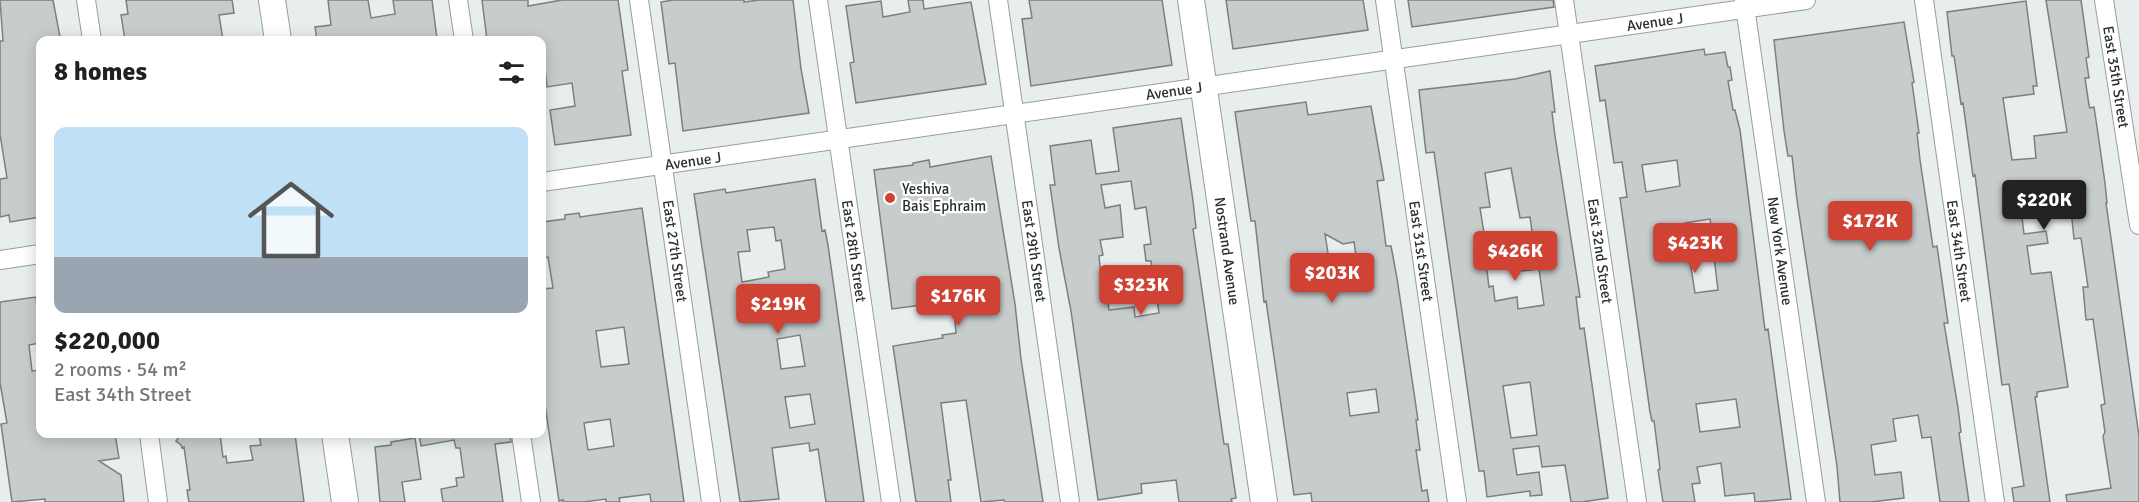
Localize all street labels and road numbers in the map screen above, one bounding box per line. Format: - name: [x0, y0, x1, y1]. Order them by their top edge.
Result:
- street label: Avenue J: [1626, 9, 1684, 35]
- street label: East 35th Street: [2099, 25, 2133, 129]
- street label: Avenue J: [1145, 78, 1203, 104]
- street label: Avenue J: [664, 148, 722, 174]
- street label: Nostrand Avenue: [1210, 196, 1244, 306]
- street label: New York Avenue: [1763, 196, 1797, 306]
- street label: East 32nd Street: [1584, 197, 1616, 305]
- street label: East 27th Street: [659, 199, 691, 303]
- street label: East 28th Street: [838, 199, 870, 303]
- street label: East 29th Street: [1018, 199, 1050, 303]
- street label: East 31st Street: [1405, 199, 1437, 303]
- street label: East 34th Street: [1943, 199, 1975, 303]

